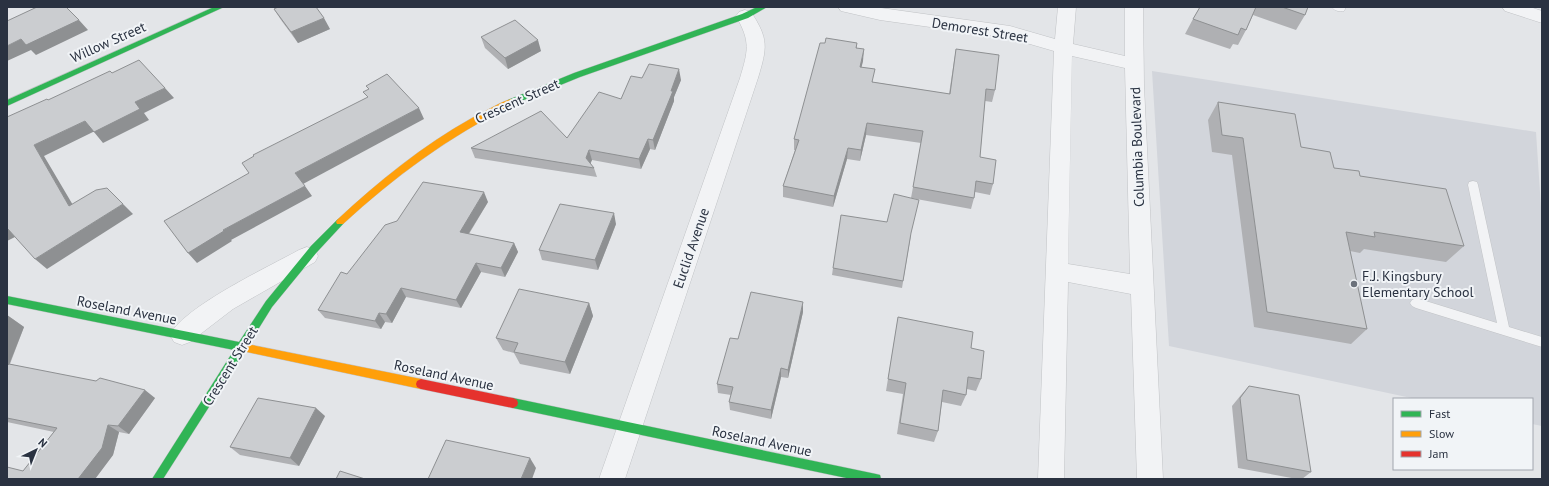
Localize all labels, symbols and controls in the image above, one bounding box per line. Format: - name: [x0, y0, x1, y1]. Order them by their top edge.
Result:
- street label: Demorest Street: [931, 14, 1030, 47]
- street label: Willow Street: [68, 17, 149, 67]
- street label: Crescent Street: [472, 74, 562, 128]
- street label: Columbia Boulevard: [1126, 87, 1148, 207]
- street label: Euclid Avenue: [669, 205, 713, 291]
- place label: F.J. Kingsbury Elementary School: [1362, 267, 1474, 301]
- marker: F.J. Kingsbury Elementary School: [1349, 279, 1359, 289]
- street label: Roseland Avenue: [76, 291, 178, 329]
- street label: Crescent Street: [198, 323, 262, 409]
- street label: Roseland Avenue: [393, 356, 495, 394]
- legend: [1393, 398, 1533, 470]
- text: Fast: [1429, 406, 1450, 421]
- street label: Roseland Avenue: [711, 422, 813, 460]
- text: Slow: [1429, 426, 1454, 441]
- north arrow: [16, 430, 56, 470]
- text: N: [35, 435, 50, 450]
- text: Jam: [1428, 446, 1448, 461]

